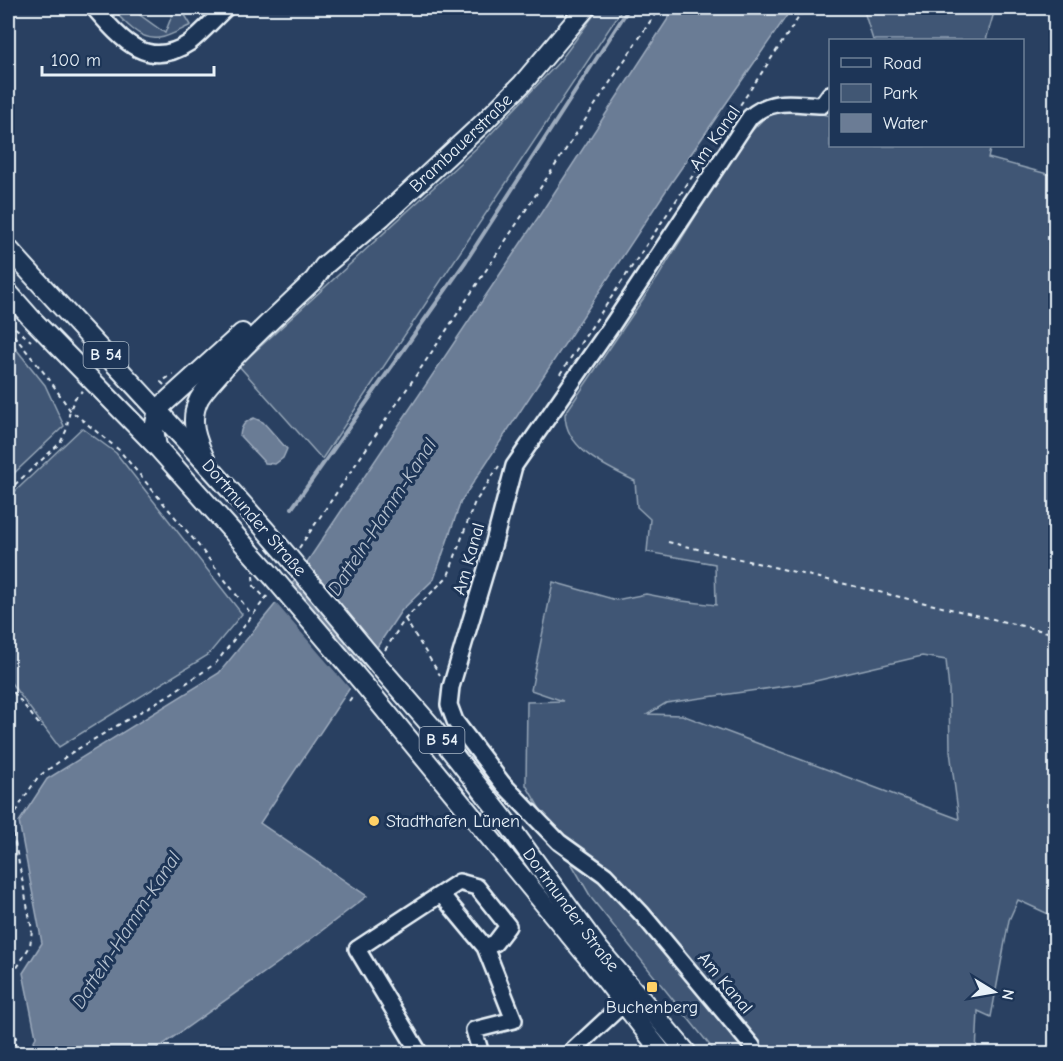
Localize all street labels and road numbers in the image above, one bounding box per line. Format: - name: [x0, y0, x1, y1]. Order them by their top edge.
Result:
- street label: Brambauerstraße: [405, 89, 517, 197]
- street label: Am Kanal: [685, 102, 745, 174]
- road number: B 54: [84, 342, 128, 368]
- street label: Dortmunder Straße: [197, 455, 311, 581]
- street label: Am Kanal: [449, 521, 489, 597]
- road number: B 54: [420, 727, 464, 753]
- street label: Dortmunder Straße: [518, 844, 624, 976]
- street label: Am Kanal: [693, 948, 757, 1018]

